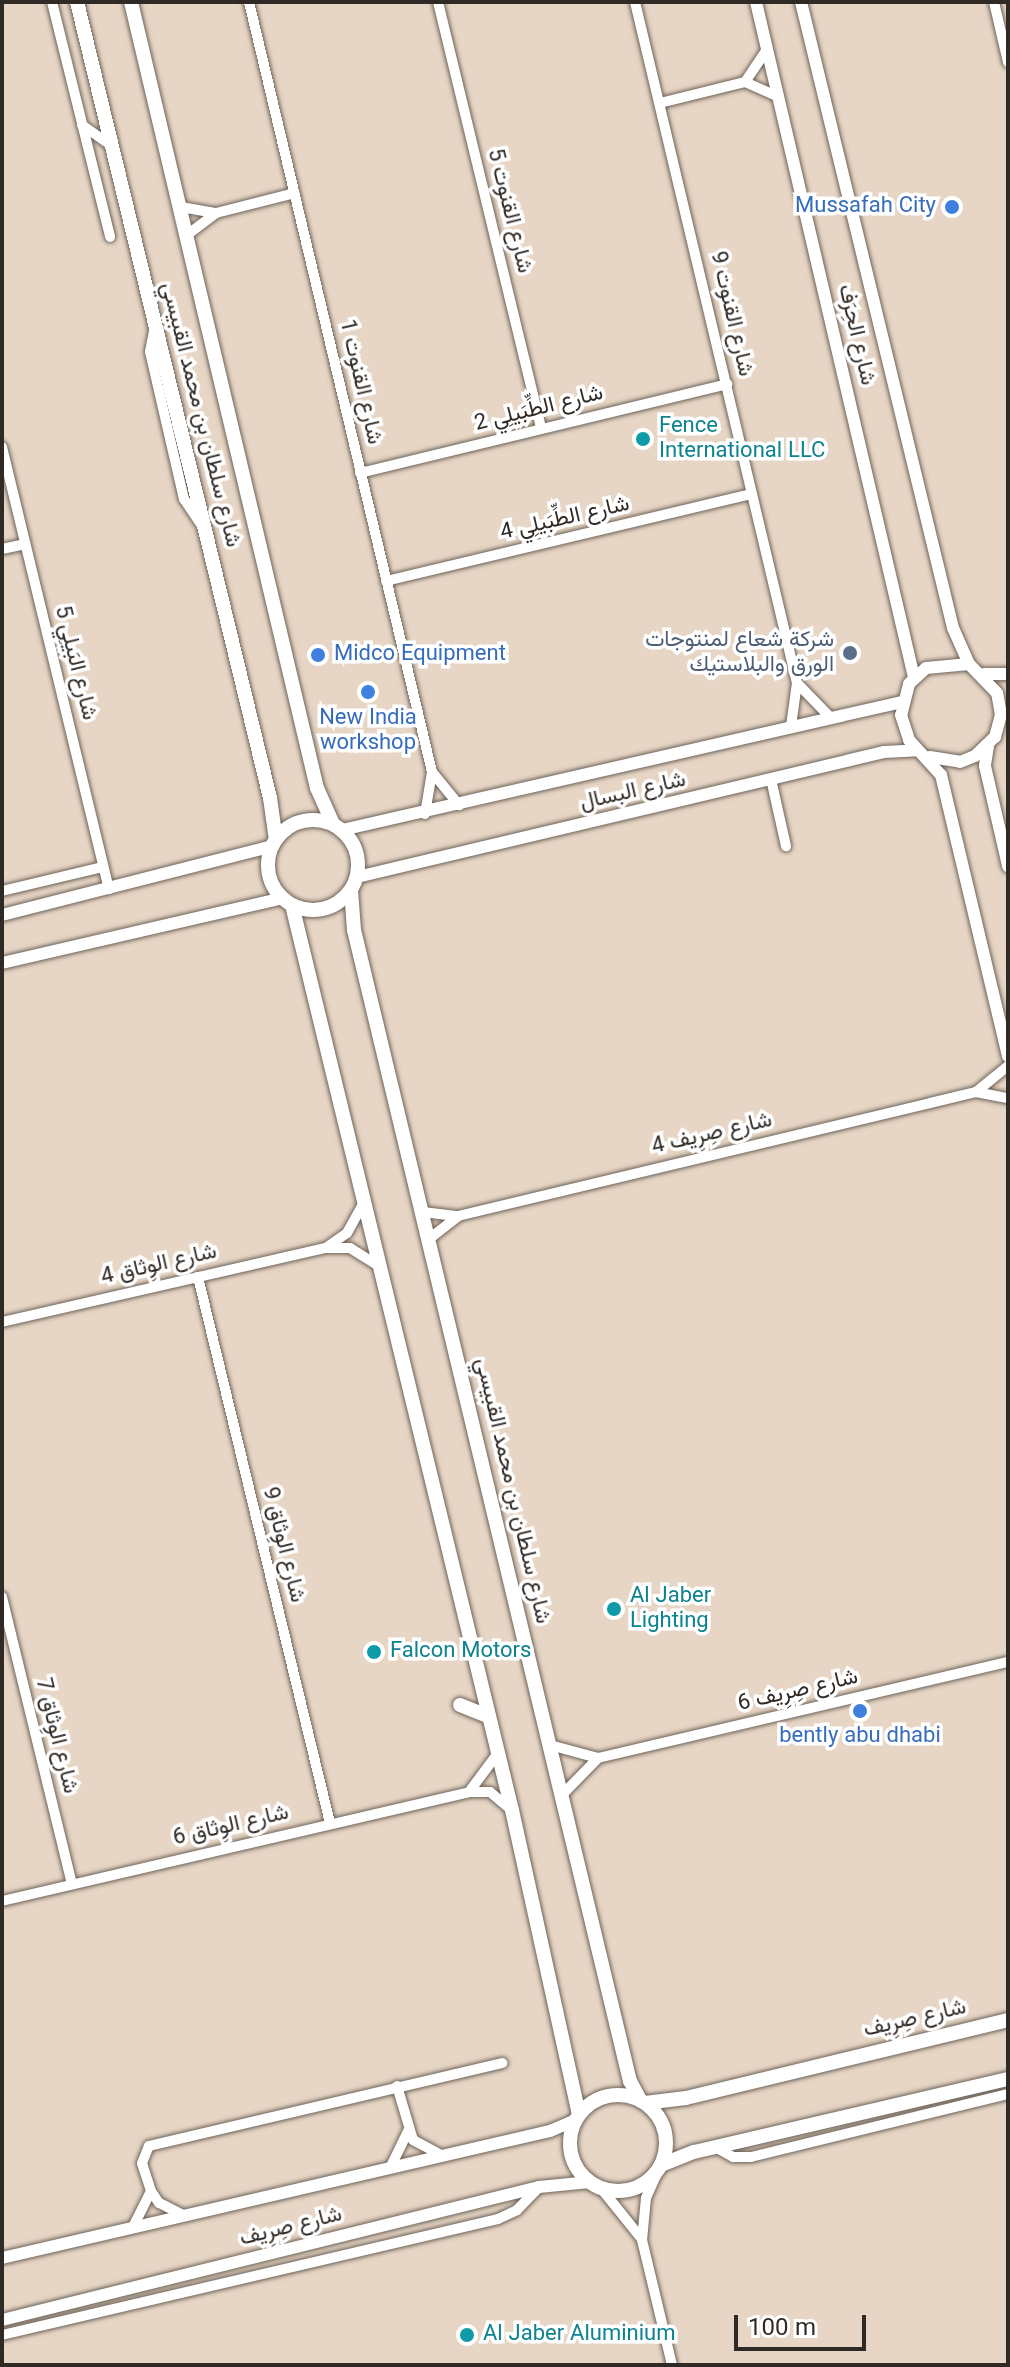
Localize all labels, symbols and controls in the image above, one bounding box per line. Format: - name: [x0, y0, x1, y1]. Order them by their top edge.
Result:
- street label: شارع القنوت 5: [481, 146, 537, 276]
- place label: Mussafah City: [795, 194, 936, 220]
- marker: Mussafah City: [943, 198, 961, 216]
- street label: شارع القنوت 9: [704, 249, 758, 379]
- street label: شارع سلطان بن محمد القبيسي: [154, 280, 246, 550]
- street label: شارع الحِرَف: [832, 282, 880, 388]
- street label: شارع القنوت 1: [333, 317, 387, 447]
- street label: شارع الطِّبَيلِي 2: [472, 380, 606, 438]
- place label: Fence International LLC: [659, 413, 825, 464]
- marker: Fence International LLC: [634, 430, 652, 448]
- street label: شارع الطِّبَيلِي 4: [498, 491, 632, 547]
- street label: شارع البَيلِي 5: [48, 603, 102, 723]
- place label: شركة شعاع لمنتوجات الورق والبلاستيك: [645, 627, 834, 678]
- place label: Midco Equipment: [334, 642, 506, 668]
- marker: شركة شعاع لمنتوجات الورق والبلاستيك: [841, 644, 859, 662]
- marker: Midco Equipment: [309, 646, 327, 664]
- marker: New India workshop: [359, 683, 377, 701]
- place label: New India workshop: [319, 705, 417, 756]
- street label: شارع البسال: [578, 767, 688, 817]
- street label: شارع صِرِيف 4: [649, 1107, 775, 1161]
- street label: شارع الوِثاق 4: [99, 1239, 219, 1291]
- street label: شارع سلطان بن محمد القبيسي: [469, 1356, 555, 1626]
- street label: شارع الوِثاق 9: [256, 1485, 310, 1605]
- place label: Al Jaber Lighting: [630, 1583, 711, 1634]
- marker: Al Jaber Lighting: [605, 1600, 623, 1618]
- place label: Falcon Motors: [390, 1639, 531, 1665]
- marker: Falcon Motors: [365, 1643, 383, 1661]
- street label: شارع صِرِيف 6: [735, 1664, 861, 1718]
- street label: شارع الوِثاق 7: [29, 1676, 83, 1796]
- marker: bently abu dhabi: [851, 1702, 869, 1720]
- place label: bently abu dhabi: [779, 1724, 941, 1750]
- street label: شارع الوِثاق 6: [171, 1800, 291, 1852]
- street label: شارع صِرِيف: [861, 1994, 969, 2044]
- street label: شارع صِرِيف: [237, 2202, 345, 2252]
- scale bar: [738, 2299, 870, 2349]
- text: 100 m: [748, 2310, 816, 2348]
- place label: Al Jaber Aluminium: [483, 2322, 675, 2348]
- marker: Al Jaber Aluminium: [458, 2326, 476, 2344]

